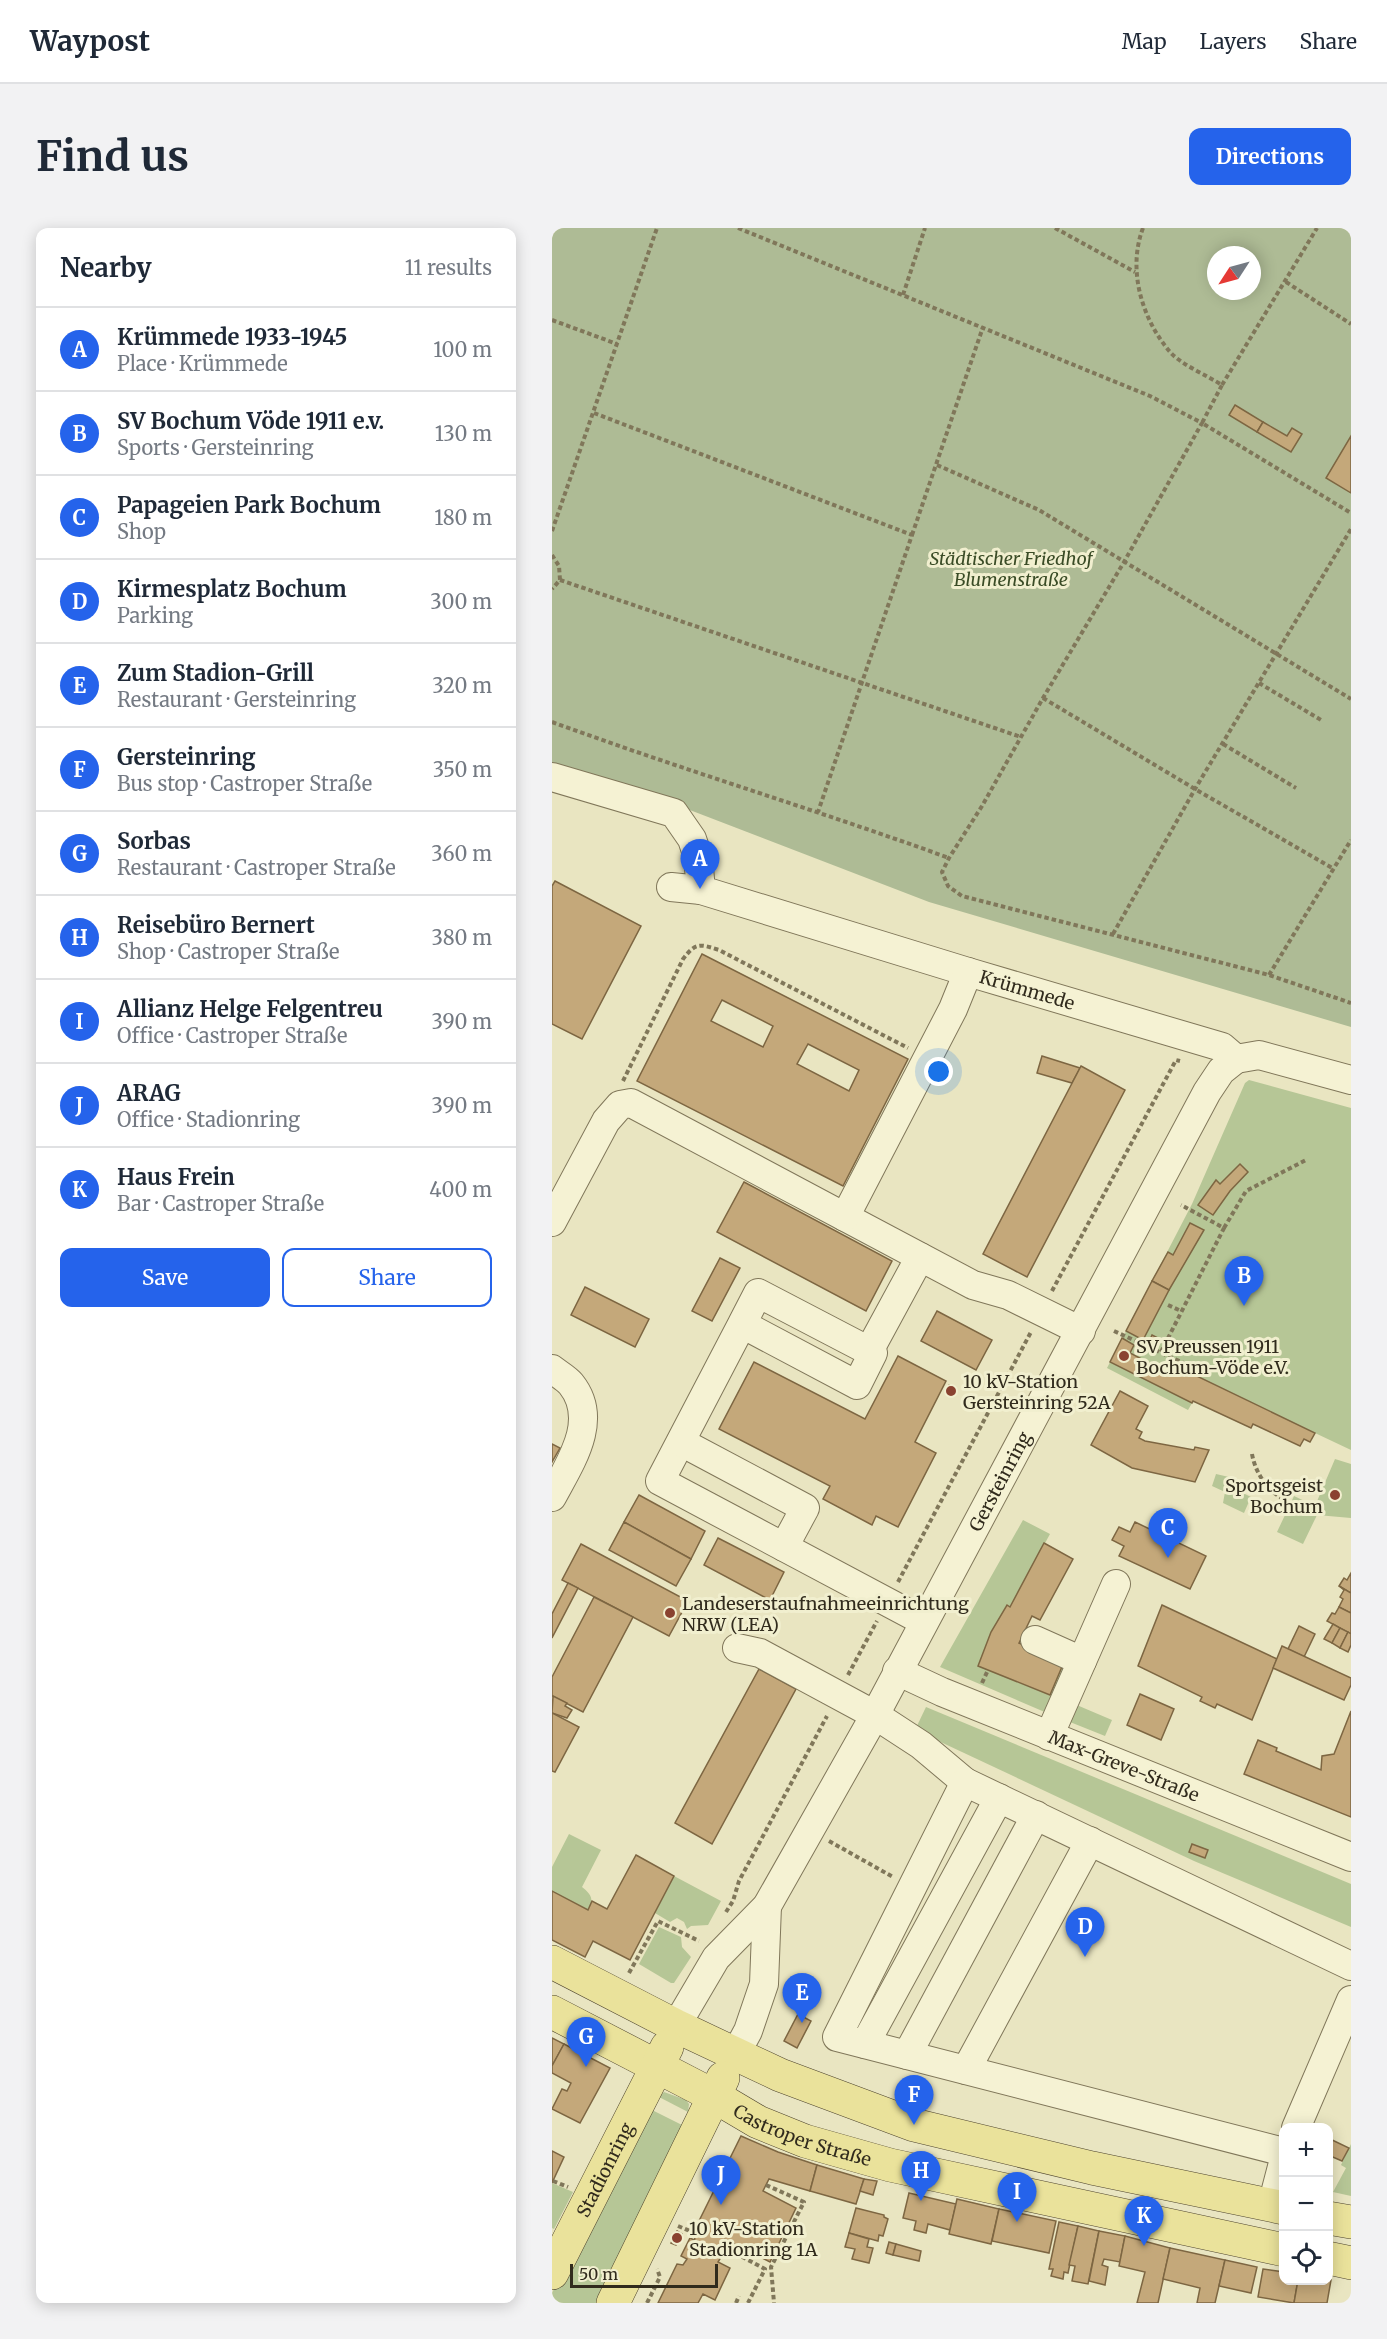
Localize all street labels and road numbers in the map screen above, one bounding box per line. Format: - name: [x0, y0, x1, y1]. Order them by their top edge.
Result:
- street label: Krümmede: [977, 965, 1077, 1014]
- street label: Gersteinring: [964, 1427, 1036, 1535]
- street label: Max-Greve-Straße: [1045, 1725, 1203, 1806]
- street label: Castroper Straße: [729, 2099, 874, 2171]
- street label: Stadionring: [571, 2118, 638, 2221]

